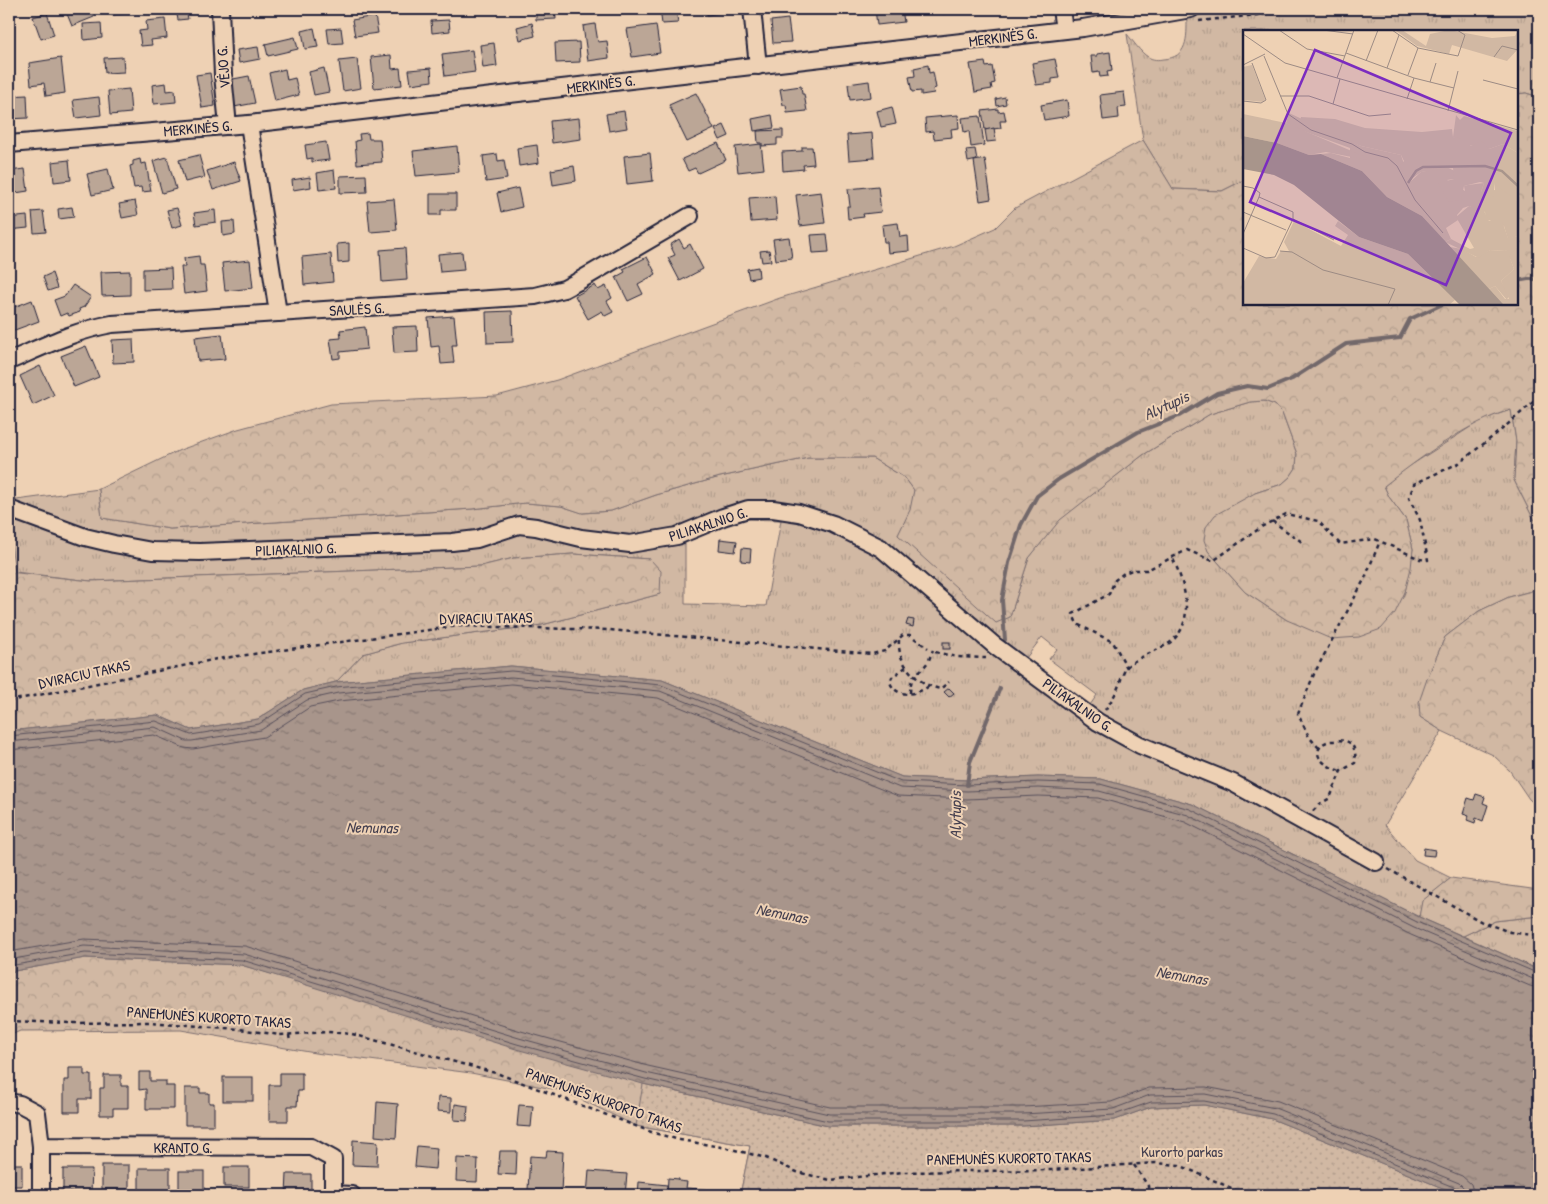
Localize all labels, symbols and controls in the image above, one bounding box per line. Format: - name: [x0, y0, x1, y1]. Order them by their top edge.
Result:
- street label: MERKINĖS G.: [967, 22, 1039, 52]
- inset map: [1243, 30, 1518, 305]
- street label: VĖJO G.: [211, 45, 235, 89]
- street label: MERKINĖS G.: [565, 69, 637, 99]
- street label: MERKINĖS G.: [163, 115, 233, 141]
- street label: SAULĖS G.: [329, 297, 385, 321]
- water label: Alytupis: [1140, 384, 1194, 425]
- street label: PILIAKALNIO G.: [666, 501, 750, 547]
- street label: PILIAKALNIO G.: [255, 537, 337, 561]
- street label: DVIRACIU TAKAS: [439, 607, 533, 629]
- street label: DVIRACIU TAKAS: [36, 654, 132, 694]
- street label: PILIAKALNIO G.: [1039, 673, 1117, 737]
- water label: Alytupis: [944, 789, 966, 839]
- water label: Nemunas: [346, 816, 400, 838]
- water label: Nemunas: [754, 897, 811, 929]
- water label: Nemunas: [1155, 960, 1211, 991]
- street label: PANEMUNĖS KURORTO TAKAS: [126, 1001, 292, 1033]
- street label: PANEMUNĖS KURORTO TAKAS: [523, 1062, 685, 1138]
- street label: KRANTO G.: [153, 1137, 213, 1158]
- park label: Kurorto parkas: [1141, 1141, 1223, 1162]
- street label: PANEMUNĖS KURORTO TAKAS: [927, 1146, 1092, 1170]

